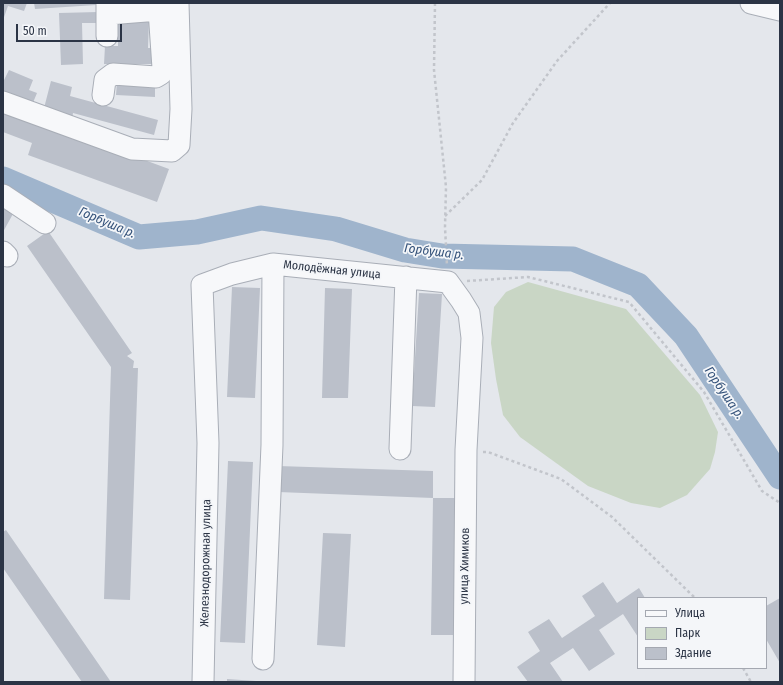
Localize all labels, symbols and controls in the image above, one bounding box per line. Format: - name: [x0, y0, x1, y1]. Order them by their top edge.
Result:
- scale bar: [18, 16, 124, 42]
- text: 50 m: [23, 24, 47, 38]
- water label: Горбуша р.: [76, 204, 138, 242]
- water label: Горбуша р.: [403, 241, 465, 263]
- street label: Молодёжная улица: [283, 258, 381, 282]
- water label: Горбуша р.: [701, 364, 747, 422]
- street label: Железнодорожная улица: [198, 499, 214, 627]
- street label: улица Химиков: [457, 527, 473, 605]
- legend: [637, 597, 767, 669]
- text: Улица: [675, 606, 705, 620]
- text: Парк: [675, 626, 700, 640]
- text: Здание: [675, 646, 711, 660]

